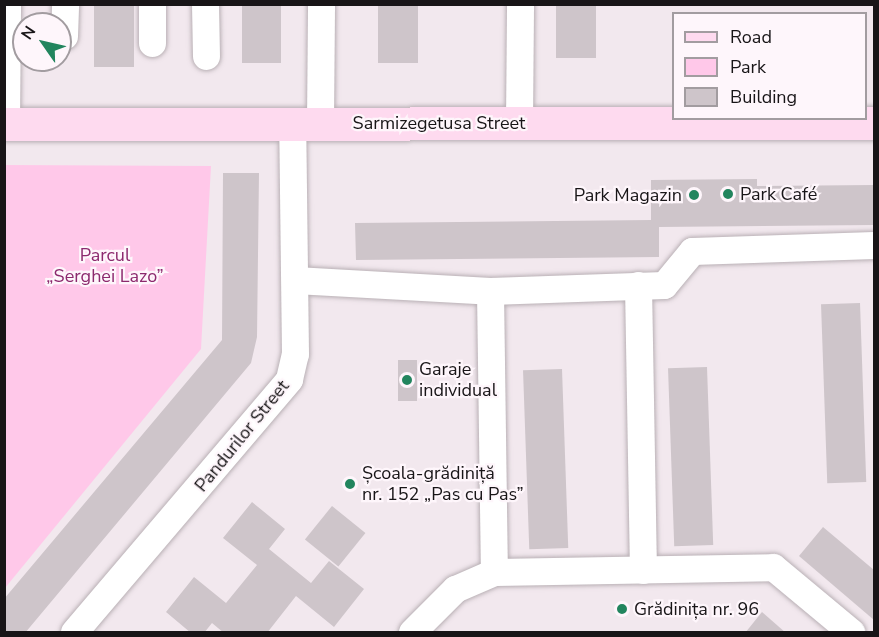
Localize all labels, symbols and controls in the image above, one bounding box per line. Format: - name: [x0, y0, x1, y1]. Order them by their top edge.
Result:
- north arrow: [12, 12, 72, 72]
- legend: [672, 12, 867, 120]
- text: N: [16, 22, 41, 44]
- text: Road: [730, 25, 772, 49]
- text: Park: [730, 55, 766, 79]
- text: Building: [730, 85, 797, 109]
- street label: Sarmizegetusa Street: [353, 112, 525, 134]
- place label: Park Café: [740, 183, 817, 205]
- place label: Park Magazin: [574, 184, 682, 206]
- marker: Park Café: [721, 187, 735, 201]
- marker: Park Magazin: [687, 188, 701, 202]
- park label: Parcul „Serghei Lazo”: [46, 245, 164, 288]
- place label: Garaje individual: [419, 359, 497, 401]
- marker: Garaje individual: [400, 373, 414, 387]
- street label: Pandurilor Street: [190, 376, 294, 496]
- place label: Școala-grădiniță nr. 152 „Pas cu Pas”: [362, 463, 524, 506]
- marker: Școala-grădiniță nr. 152 „Pas cu Pas”: [343, 477, 357, 491]
- place label: Grădinița nr. 96: [634, 598, 759, 620]
- marker: Grădinița nr. 96: [615, 602, 629, 616]

